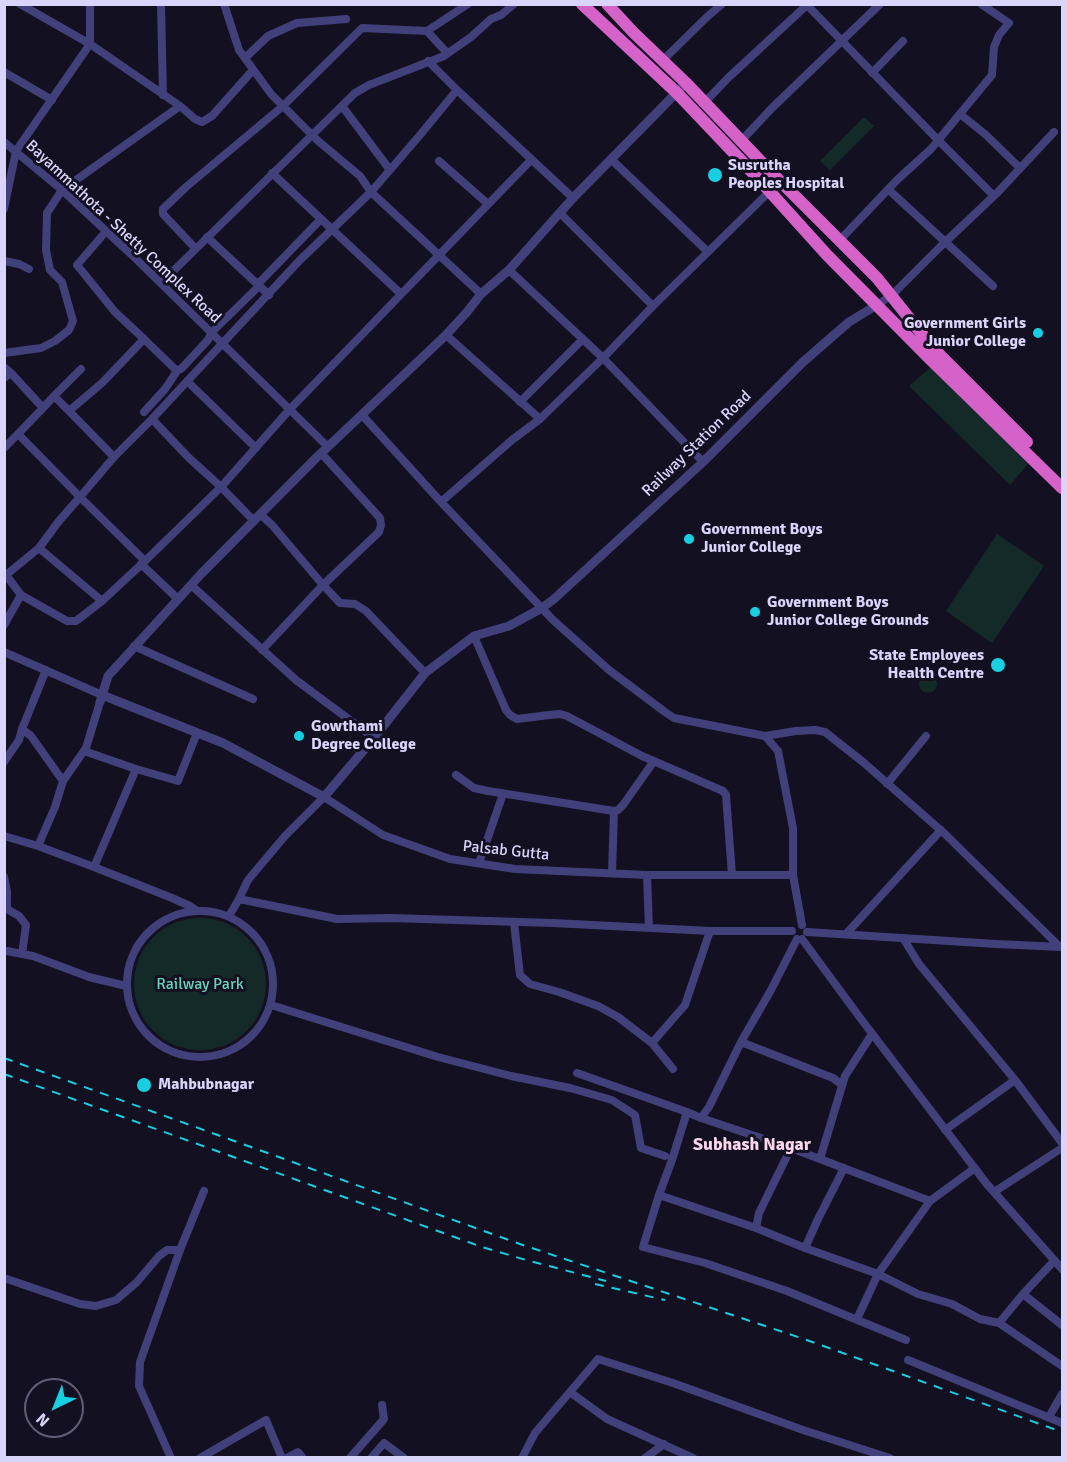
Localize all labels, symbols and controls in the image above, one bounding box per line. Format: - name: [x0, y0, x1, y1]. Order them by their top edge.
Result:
- street label: Bayammathota - Shetty Complex Road: [21, 136, 225, 328]
- place label: Susrutha Peoples Hospital: [728, 156, 844, 194]
- marker: Susrutha Peoples Hospital: [706, 166, 724, 184]
- place label: Government Girls Junior College: [904, 314, 1026, 352]
- marker: Government Girls Junior College: [1031, 326, 1045, 340]
- street label: Railway Station Road: [638, 387, 756, 501]
- place label: Government Boys Junior College: [701, 520, 823, 558]
- marker: Government Boys Junior College: [682, 532, 696, 546]
- place label: Government Boys Junior College Grounds: [767, 593, 929, 631]
- marker: Government Boys Junior College Grounds: [748, 605, 762, 619]
- place label: State Employees Health Centre: [869, 646, 984, 684]
- marker: State Employees Health Centre: [989, 656, 1007, 674]
- place label: Gowthami Degree College: [311, 717, 416, 755]
- marker: Gowthami Degree College: [292, 729, 306, 743]
- street label: Palsab Gutta: [462, 837, 550, 865]
- park label: Railway Park: [156, 975, 244, 995]
- place label: Mahbubnagar: [158, 1075, 254, 1095]
- marker: Mahbubnagar: [135, 1076, 153, 1094]
- district label: Subhash Nagar: [693, 1134, 811, 1156]
- north arrow: [24, 1378, 84, 1438]
- text: N: [32, 1409, 54, 1431]

